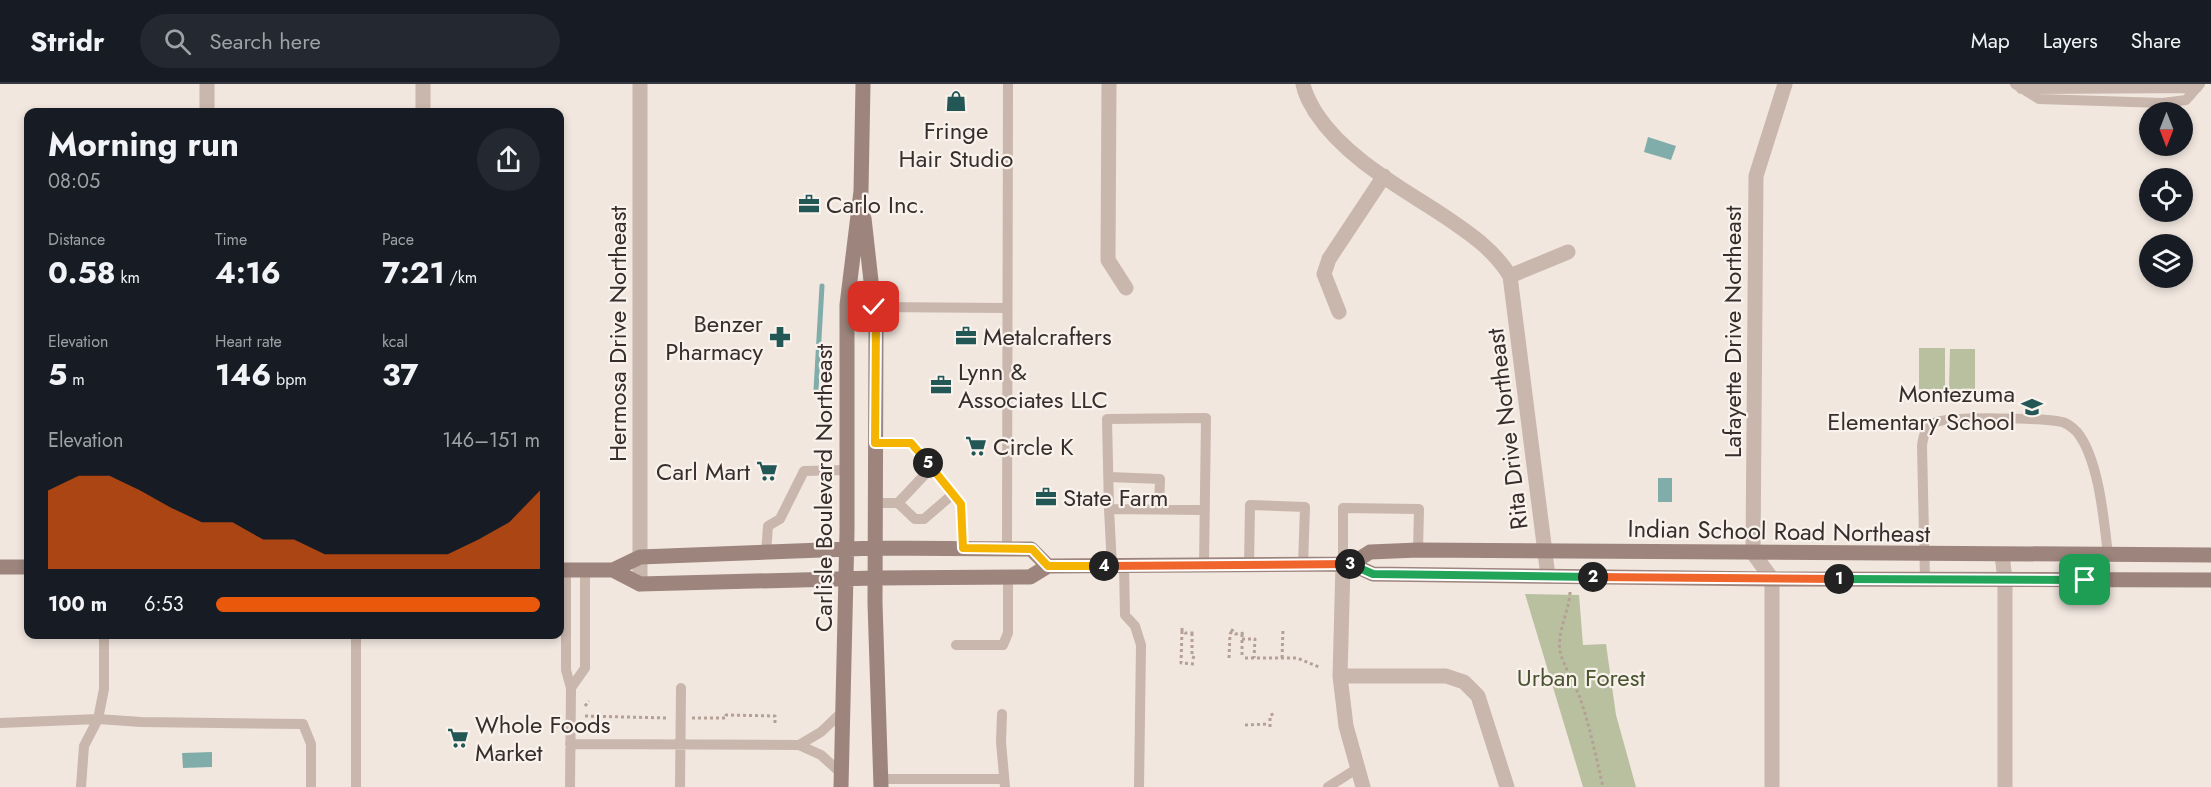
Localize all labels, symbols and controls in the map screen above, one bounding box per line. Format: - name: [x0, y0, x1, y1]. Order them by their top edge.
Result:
- search box: [140, 14, 560, 68]
- text: Stridr: [30, 21, 104, 62]
- icon: search: [161, 25, 194, 58]
- text: Search here: [209, 25, 321, 57]
- text: Map: [1971, 26, 2010, 56]
- text: Layers: [2043, 26, 2098, 56]
- text: Share: [2131, 26, 2181, 56]
- shop icon: Fringe Hair Studio: [944, 89, 968, 113]
- north arrow: [2139, 102, 2193, 156]
- map controls: [2139, 102, 2193, 288]
- place label: Fringe Hair Studio: [899, 113, 1013, 176]
- text: Morning run: [48, 121, 239, 168]
- button: share: [477, 128, 540, 191]
- text: 08:05: [48, 167, 100, 196]
- button: locate: [2139, 168, 2193, 222]
- place label: Carlo Inc.: [826, 187, 925, 222]
- office icon: Carlo Inc.: [797, 192, 821, 216]
- street label: Hermosa Drive Northeast: [600, 206, 635, 462]
- street label: Lafayette Drive Northeast: [1715, 206, 1750, 458]
- text: Distance: [48, 228, 105, 251]
- text: Time: [215, 228, 247, 251]
- text: Pace: [382, 228, 414, 251]
- button: layers: [2139, 234, 2193, 288]
- text: 0.58: [48, 251, 116, 294]
- text: 4:16: [215, 251, 281, 294]
- text: 7:21: [382, 251, 445, 294]
- text: km: [116, 266, 140, 289]
- text: /km: [445, 266, 477, 289]
- pin: [848, 281, 899, 332]
- icon: check: [857, 290, 890, 323]
- place label: Benzer Pharmacy: [665, 306, 764, 369]
- place label: Metalcrafters: [983, 319, 1112, 354]
- office icon: Metalcrafters: [954, 324, 978, 348]
- pharmacy icon: Benzer Pharmacy: [768, 325, 792, 349]
- street label: Rita Drive Northeast: [1477, 326, 1537, 532]
- text: Elevation: [48, 330, 108, 353]
- text: Heart rate: [215, 330, 282, 353]
- text: kcal: [382, 330, 408, 353]
- street label: Carlisle Boulevard Northeast: [806, 344, 841, 632]
- text: 5: [48, 353, 67, 396]
- text: 146: [215, 353, 271, 396]
- text: 37: [382, 353, 418, 396]
- place label: Lynn & Associates LLC: [958, 354, 1108, 417]
- text: m: [67, 368, 85, 391]
- text: bpm: [271, 368, 307, 391]
- office icon: Lynn & Associates LLC: [929, 373, 953, 397]
- place label: Montezuma Elementary School: [1827, 376, 2015, 439]
- school or university icon: Montezuma Elementary School: [2020, 395, 2044, 419]
- text: Elevation: [48, 426, 123, 455]
- text: 146–151 m: [442, 426, 540, 455]
- place label: Circle K: [993, 429, 1074, 464]
- supermarket icon: Circle K: [964, 434, 988, 458]
- pin: 5: [913, 448, 943, 478]
- text: 5: [923, 451, 933, 474]
- place label: Carl Mart: [656, 454, 750, 489]
- supermarket icon: Carl Mart: [755, 459, 779, 483]
- place label: State Farm: [1063, 480, 1169, 515]
- office icon: State Farm: [1034, 485, 1058, 509]
- street label: Indian School Road Northeast: [1627, 511, 1931, 551]
- pin: 3: [1335, 549, 1365, 579]
- pin: 4: [1089, 551, 1119, 581]
- text: 3: [1345, 552, 1355, 575]
- text: 4: [1098, 554, 1110, 577]
- pin: [2059, 554, 2110, 605]
- pin: 2: [1578, 562, 1608, 592]
- icon: arrive: [2068, 563, 2101, 596]
- pin: 1: [1824, 564, 1854, 594]
- text: 2: [1588, 565, 1598, 588]
- text: 1: [1835, 567, 1843, 590]
- text: 100 m: [48, 590, 107, 619]
- text: 6:53: [144, 590, 184, 619]
- park label: Urban Forest: [1517, 660, 1645, 695]
- place label: Whole Foods Market: [475, 707, 610, 770]
- supermarket icon: Whole Foods Market: [446, 726, 470, 750]

